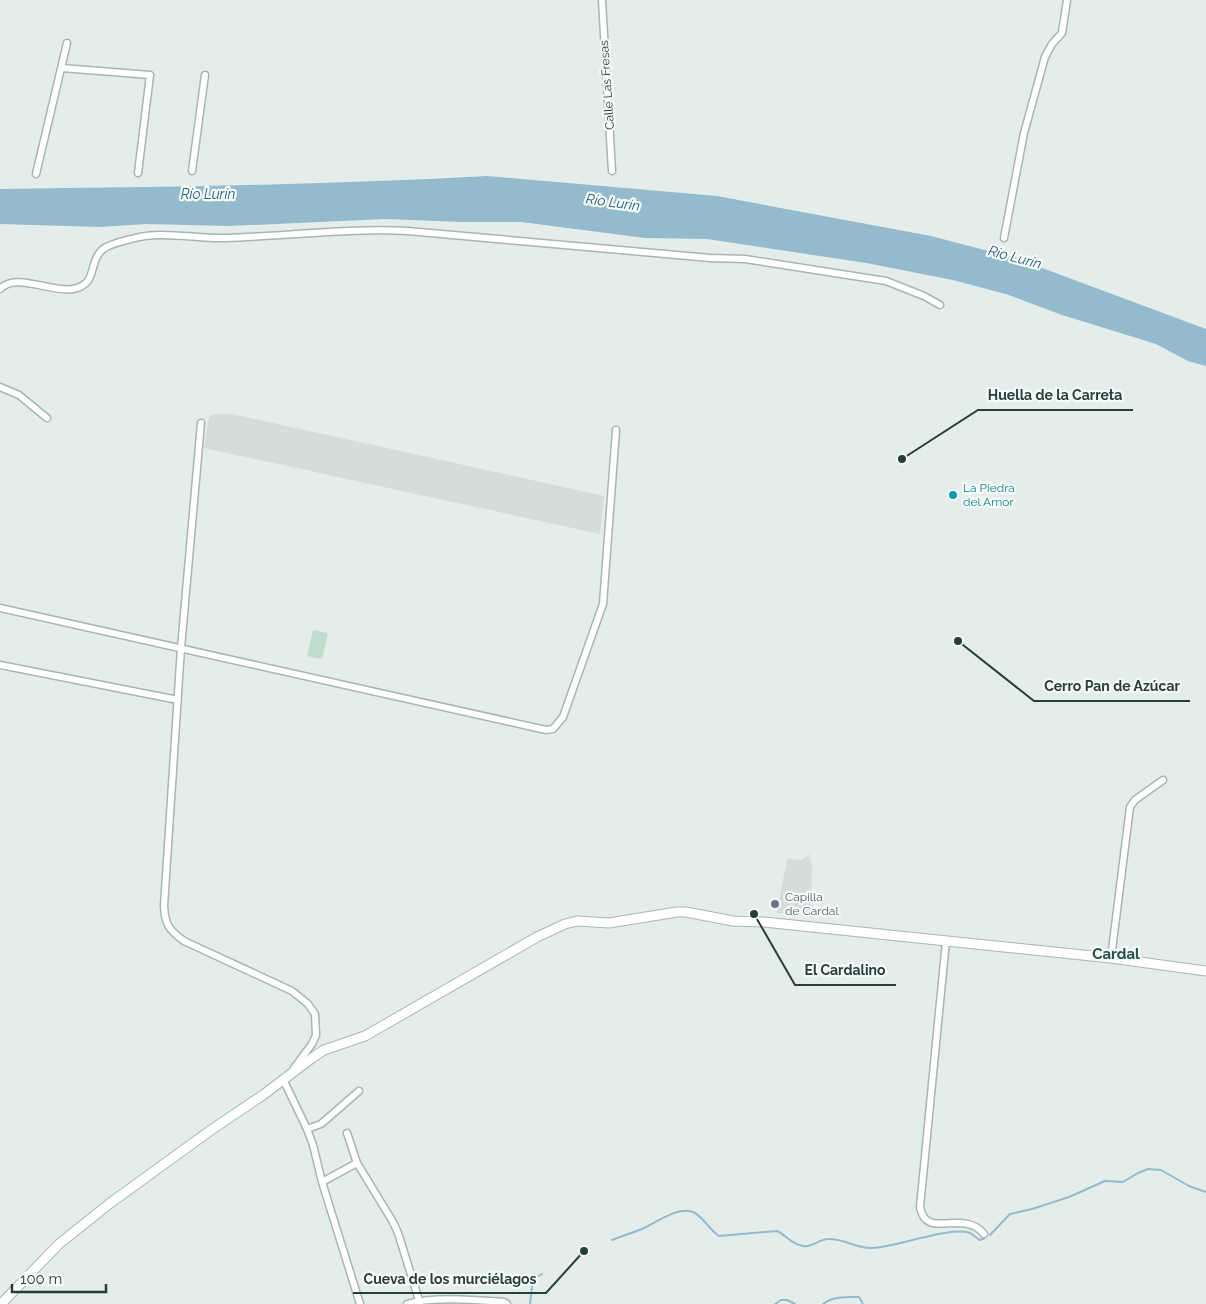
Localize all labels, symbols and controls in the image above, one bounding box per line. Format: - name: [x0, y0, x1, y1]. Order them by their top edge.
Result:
- street label: Calle Las Fresas: [597, 40, 617, 130]
- water label: Río Lurín: [181, 186, 235, 202]
- water label: Río Lurín: [585, 190, 641, 214]
- water label: Río Lurín: [987, 242, 1044, 272]
- callout: Huella de la Carreta: [978, 381, 1133, 410]
- text: Huella de la Carreta: [988, 387, 1122, 403]
- place label: La Piedra del Amor: [963, 481, 1015, 509]
- marker: La Piedra del Amor: [947, 489, 959, 501]
- callout: Cerro Pan de Azúcar: [1034, 672, 1190, 701]
- text: Cerro Pan de Azúcar: [1044, 678, 1180, 694]
- place label: Capilla de Cardal: [785, 890, 839, 918]
- marker: Capilla de Cardal: [769, 898, 781, 910]
- district label: Cardal: [1092, 945, 1140, 963]
- callout: El Cardalino: [795, 956, 896, 985]
- text: El Cardalino: [805, 962, 886, 978]
- scale bar: [12, 1262, 106, 1294]
- callout: Cueva de los murciélagos: [353, 1264, 546, 1293]
- text: 100 m: [20, 1270, 62, 1288]
- text: Cueva de los murciélagos: [364, 1271, 537, 1287]

